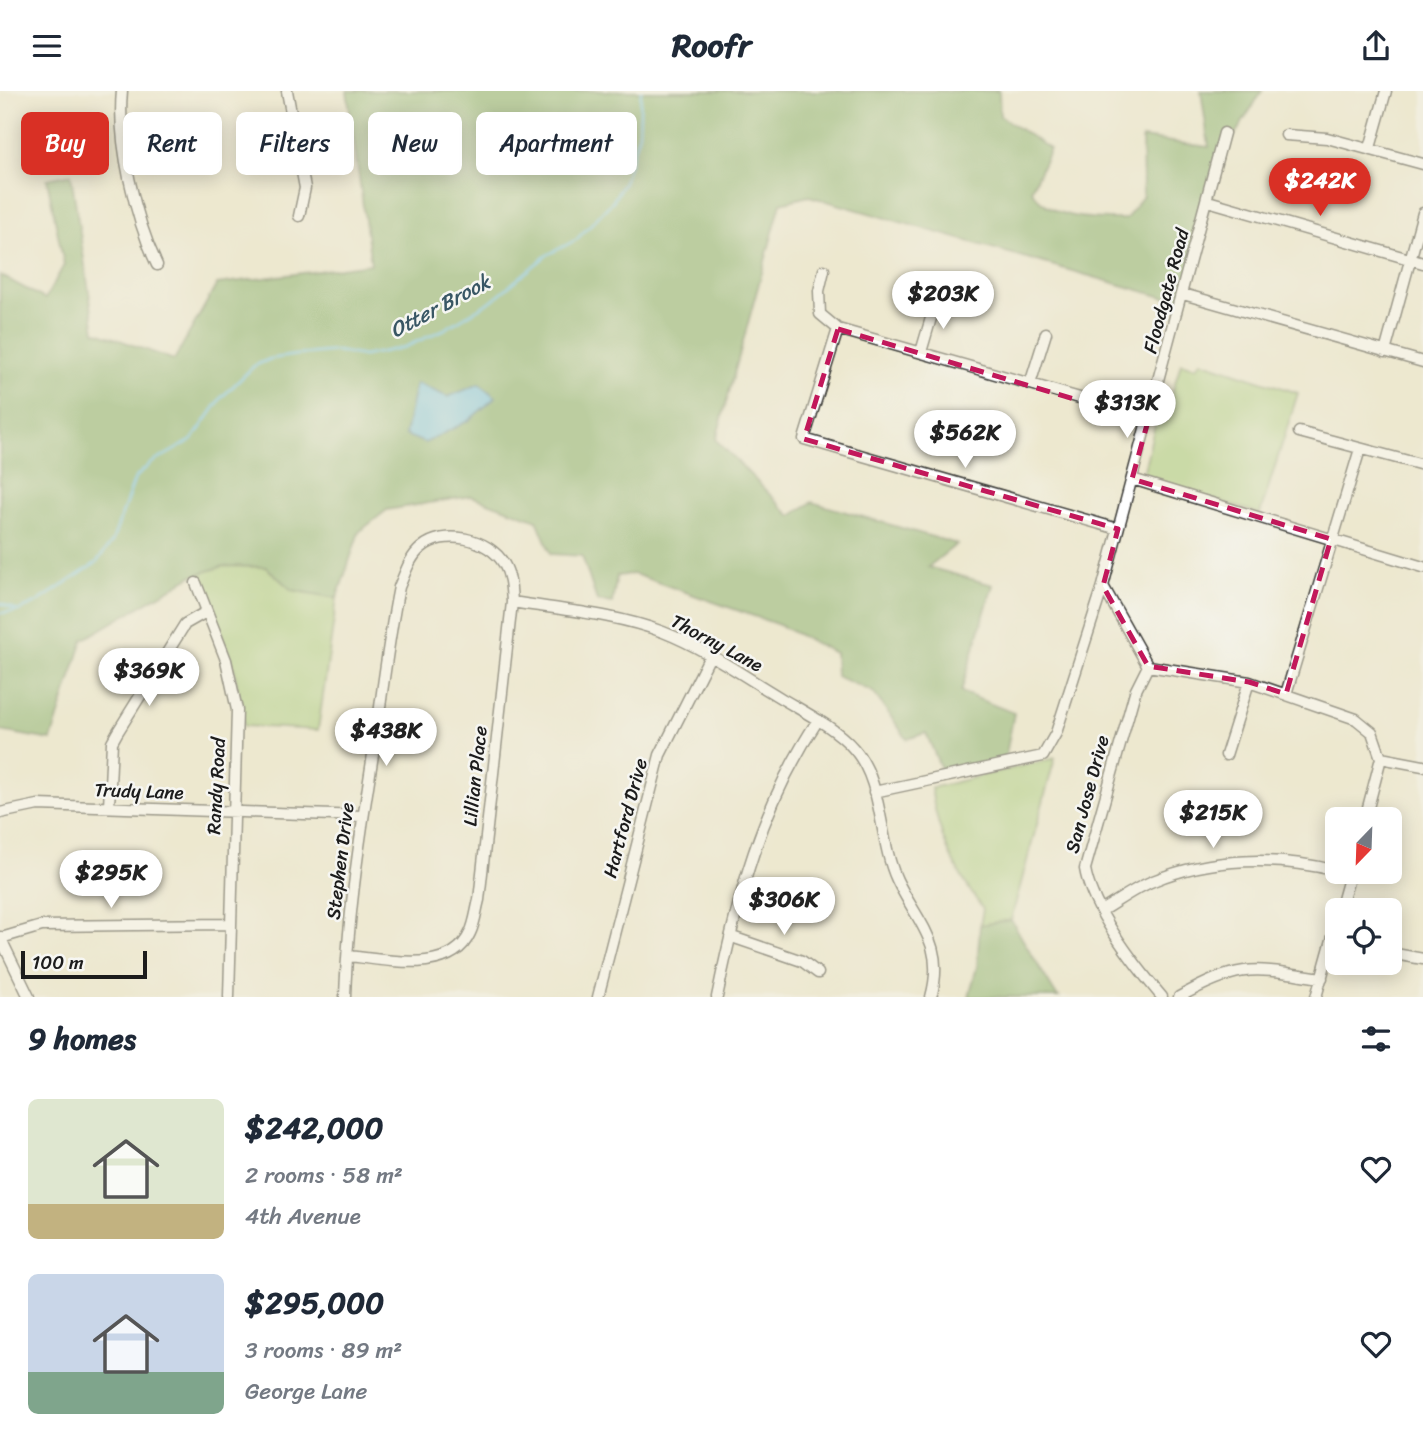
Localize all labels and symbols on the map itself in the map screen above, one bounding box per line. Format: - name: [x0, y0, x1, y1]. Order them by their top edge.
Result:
- pin: $242K: [1271, 159, 1369, 218]
- street label: Floodgate Road: [1134, 224, 1199, 357]
- water label: Otter Brook: [383, 263, 499, 349]
- pin: $203K: [894, 271, 992, 331]
- pin: $313K: [1078, 381, 1176, 440]
- pin: $562K: [916, 411, 1014, 470]
- street label: Thorny Lane: [665, 605, 769, 681]
- pin: $369K: [100, 649, 198, 708]
- pin: $438K: [337, 709, 435, 768]
- street label: Lillian Place: [453, 724, 497, 828]
- street label: San Jose Drive: [1055, 731, 1119, 857]
- street label: Randy Road: [197, 735, 235, 835]
- street label: Hartford Drive: [593, 754, 657, 882]
- street label: Trudy Lane: [94, 773, 184, 809]
- pin: $215K: [1164, 791, 1262, 850]
- street label: Stephen Drive: [316, 800, 364, 922]
- north arrow: [1325, 807, 1402, 884]
- pin: $295K: [62, 851, 160, 910]
- pin: $306K: [735, 877, 833, 937]
- scale bar: [21, 948, 147, 980]

